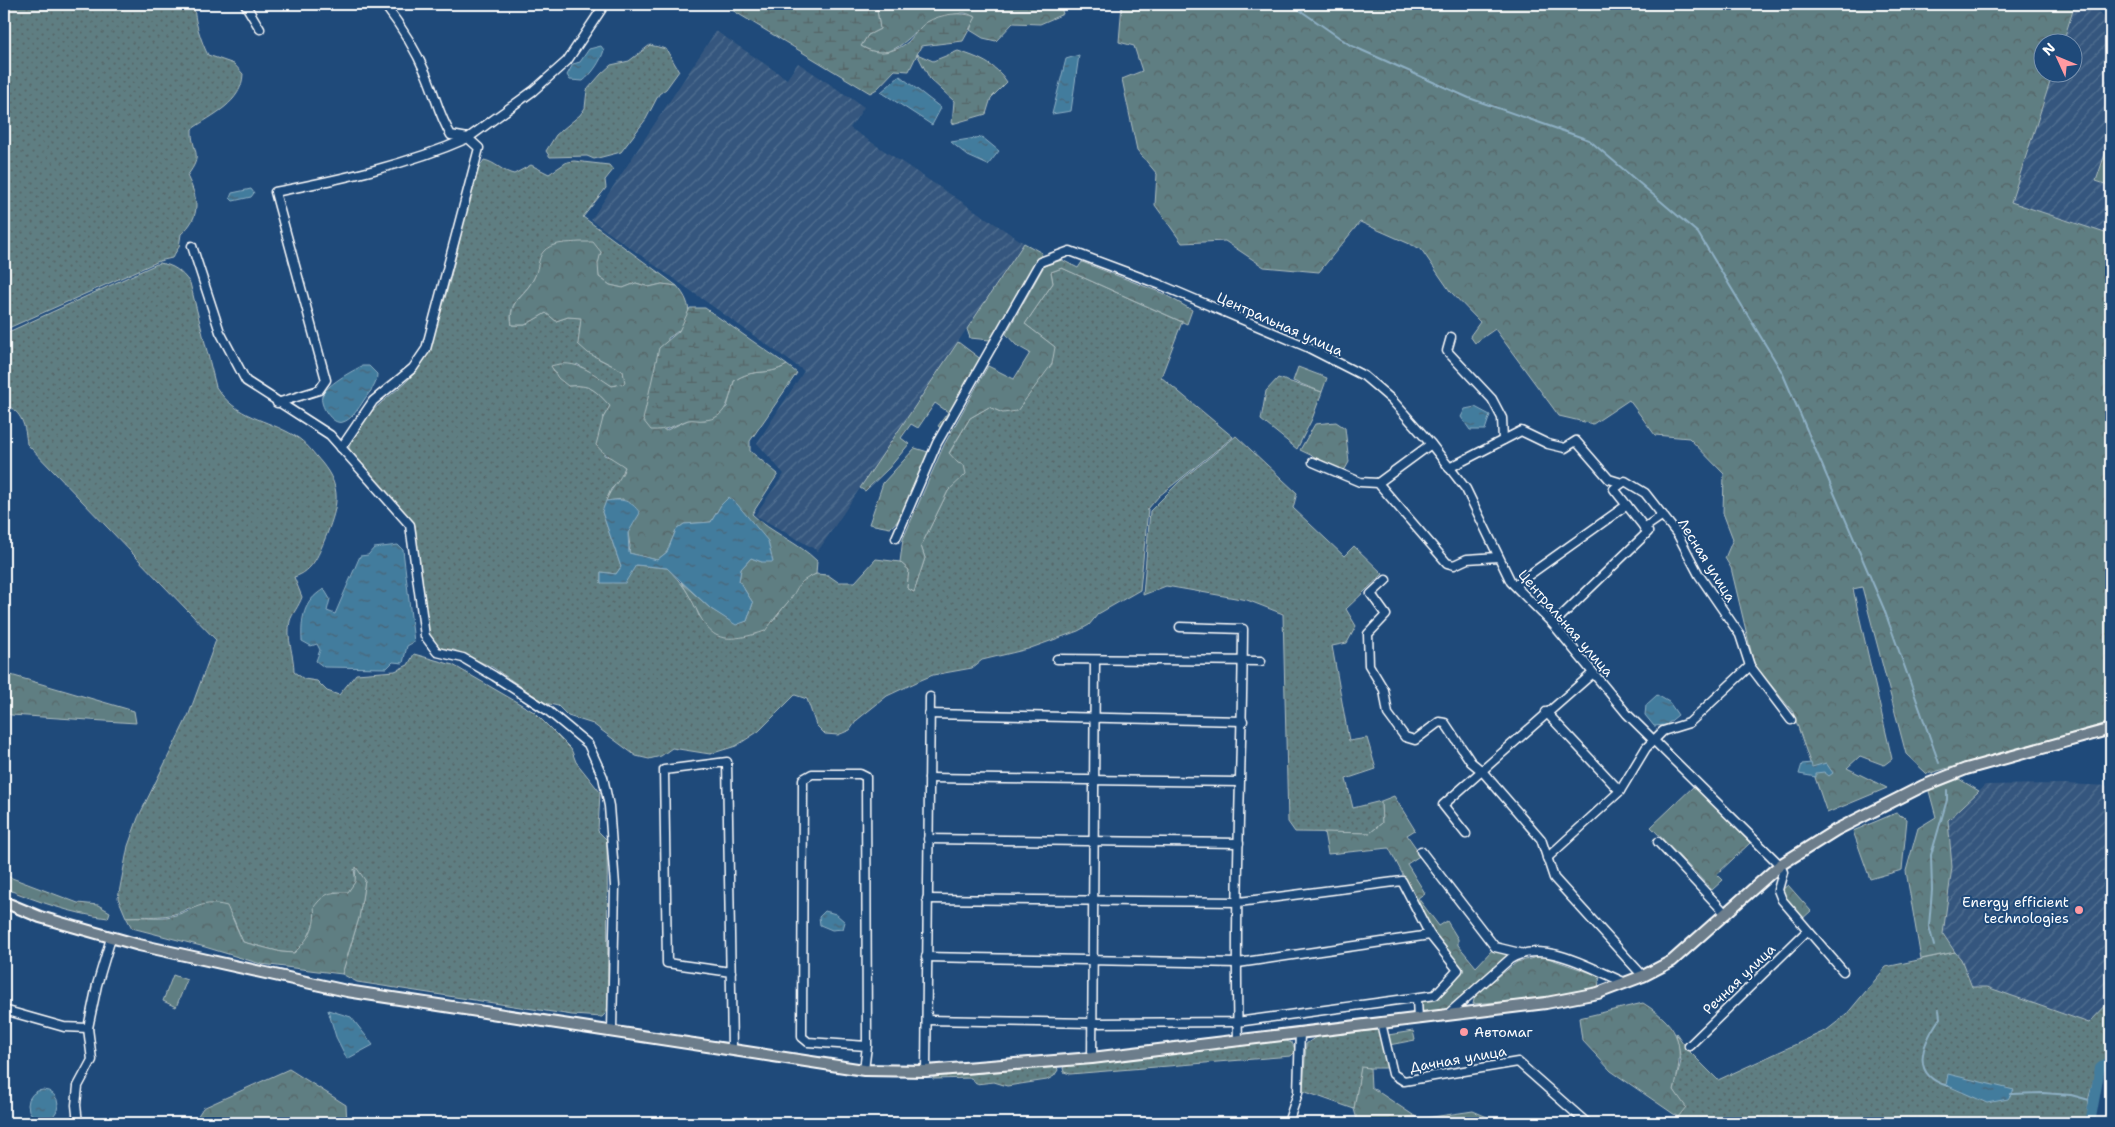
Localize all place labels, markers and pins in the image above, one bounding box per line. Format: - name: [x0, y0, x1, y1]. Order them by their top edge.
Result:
- place label: Energy efficient technologies: [1962, 893, 2069, 927]
- marker: Energy efficient technologies: [2073, 904, 2085, 916]
- place label: Автомаг: [1474, 1023, 1533, 1041]
- marker: Автомаг: [1458, 1026, 1470, 1038]

